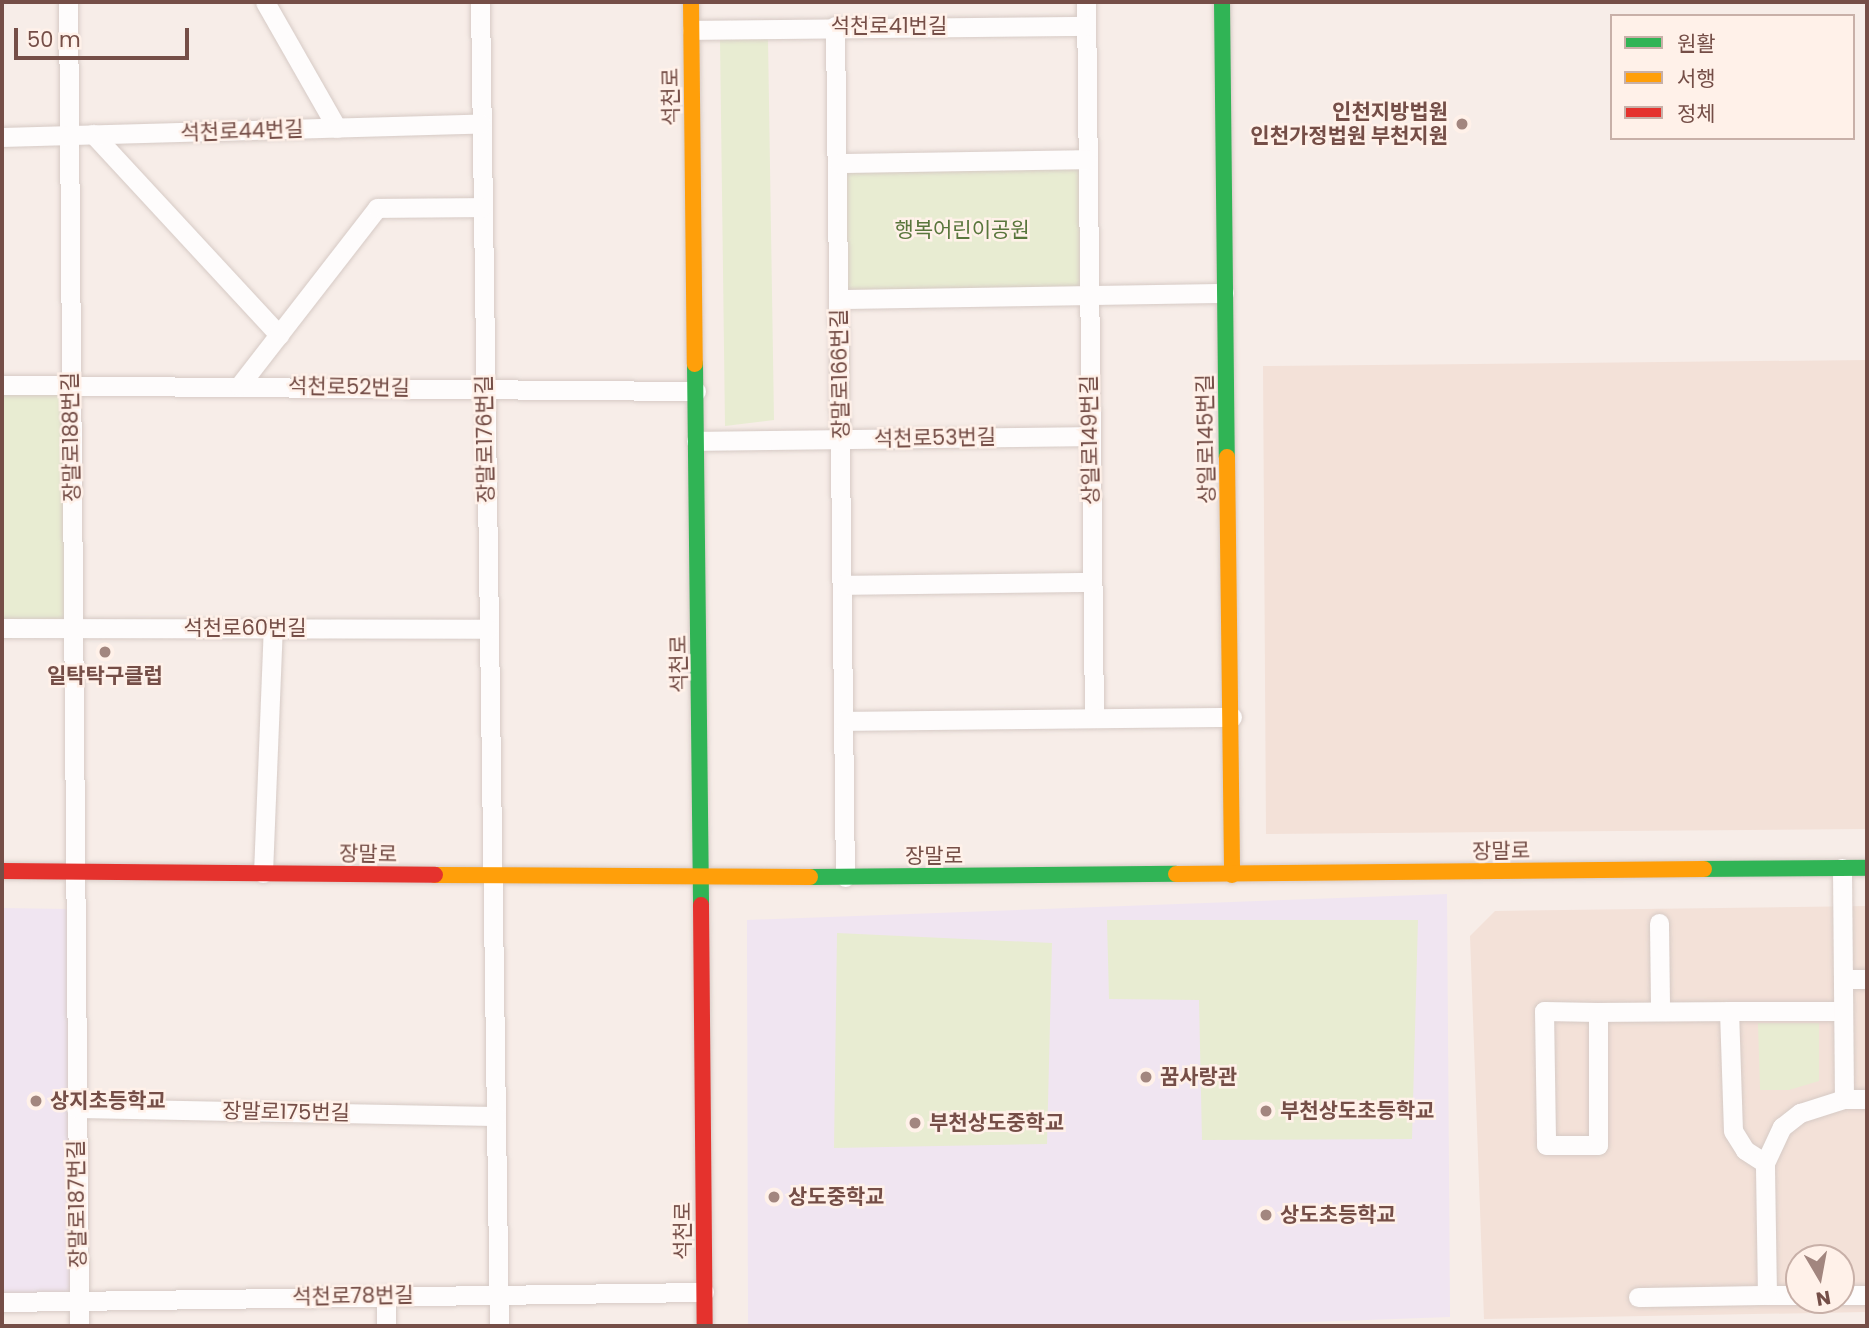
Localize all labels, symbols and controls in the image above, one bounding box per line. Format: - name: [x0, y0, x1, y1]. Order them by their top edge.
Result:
- street label: 석천로41번길: [831, 13, 947, 39]
- scale bar: [18, 14, 192, 58]
- legend: [1610, 14, 1855, 140]
- text: 50 m: [27, 25, 81, 54]
- text: 원활: [1677, 29, 1716, 58]
- text: 서행: [1677, 64, 1716, 93]
- street label: 석천로: [658, 68, 684, 126]
- place label: 인천지방법원 인천가정법원 부천지원: [1250, 99, 1448, 149]
- text: 정체: [1677, 99, 1716, 128]
- street label: 석천로44번길: [180, 116, 304, 146]
- marker: 인천지방법원 인천가정법원 부천지원: [1454, 116, 1470, 132]
- park label: 행복어린이공원: [894, 217, 1030, 243]
- street label: 장말로166번길: [826, 309, 854, 439]
- street label: 장말로188번길: [57, 372, 85, 502]
- street label: 석천로52번길: [288, 373, 410, 401]
- street label: 상일로145번길: [1192, 374, 1220, 504]
- street label: 장말로176번길: [471, 375, 499, 503]
- street label: 상일로149번길: [1076, 375, 1104, 505]
- street label: 석천로53번길: [874, 424, 996, 452]
- street label: 석천로60번길: [183, 615, 307, 641]
- street label: 석천로: [666, 635, 692, 693]
- marker: 일탁탁구클럽: [97, 644, 113, 660]
- place label: 일탁탁구클럽: [47, 663, 163, 689]
- street label: 장말로: [1472, 838, 1530, 864]
- street label: 장말로: [339, 841, 397, 867]
- street label: 장말로: [905, 843, 963, 869]
- place label: 꿈사랑관: [1160, 1064, 1237, 1090]
- marker: 꿈사랑관: [1138, 1069, 1154, 1085]
- place label: 상지초등학교: [50, 1088, 166, 1114]
- marker: 상지초등학교: [28, 1093, 44, 1109]
- street label: 장말로175번길: [222, 1098, 350, 1126]
- place label: 부천상도초등학교: [1280, 1098, 1435, 1124]
- marker: 부천상도초등학교: [1258, 1103, 1274, 1119]
- place label: 부천상도중학교: [929, 1110, 1064, 1136]
- marker: 부천상도중학교: [907, 1115, 923, 1131]
- street label: 장말로187번길: [63, 1140, 91, 1268]
- place label: 상도중학교: [788, 1184, 885, 1210]
- marker: 상도중학교: [766, 1189, 782, 1205]
- street label: 석천로: [670, 1202, 696, 1260]
- place label: 상도초등학교: [1280, 1202, 1396, 1228]
- marker: 상도초등학교: [1258, 1207, 1274, 1223]
- north arrow: [1785, 1244, 1855, 1314]
- street label: 석천로78번길: [292, 1282, 414, 1310]
- text: N: [1814, 1284, 1833, 1313]

